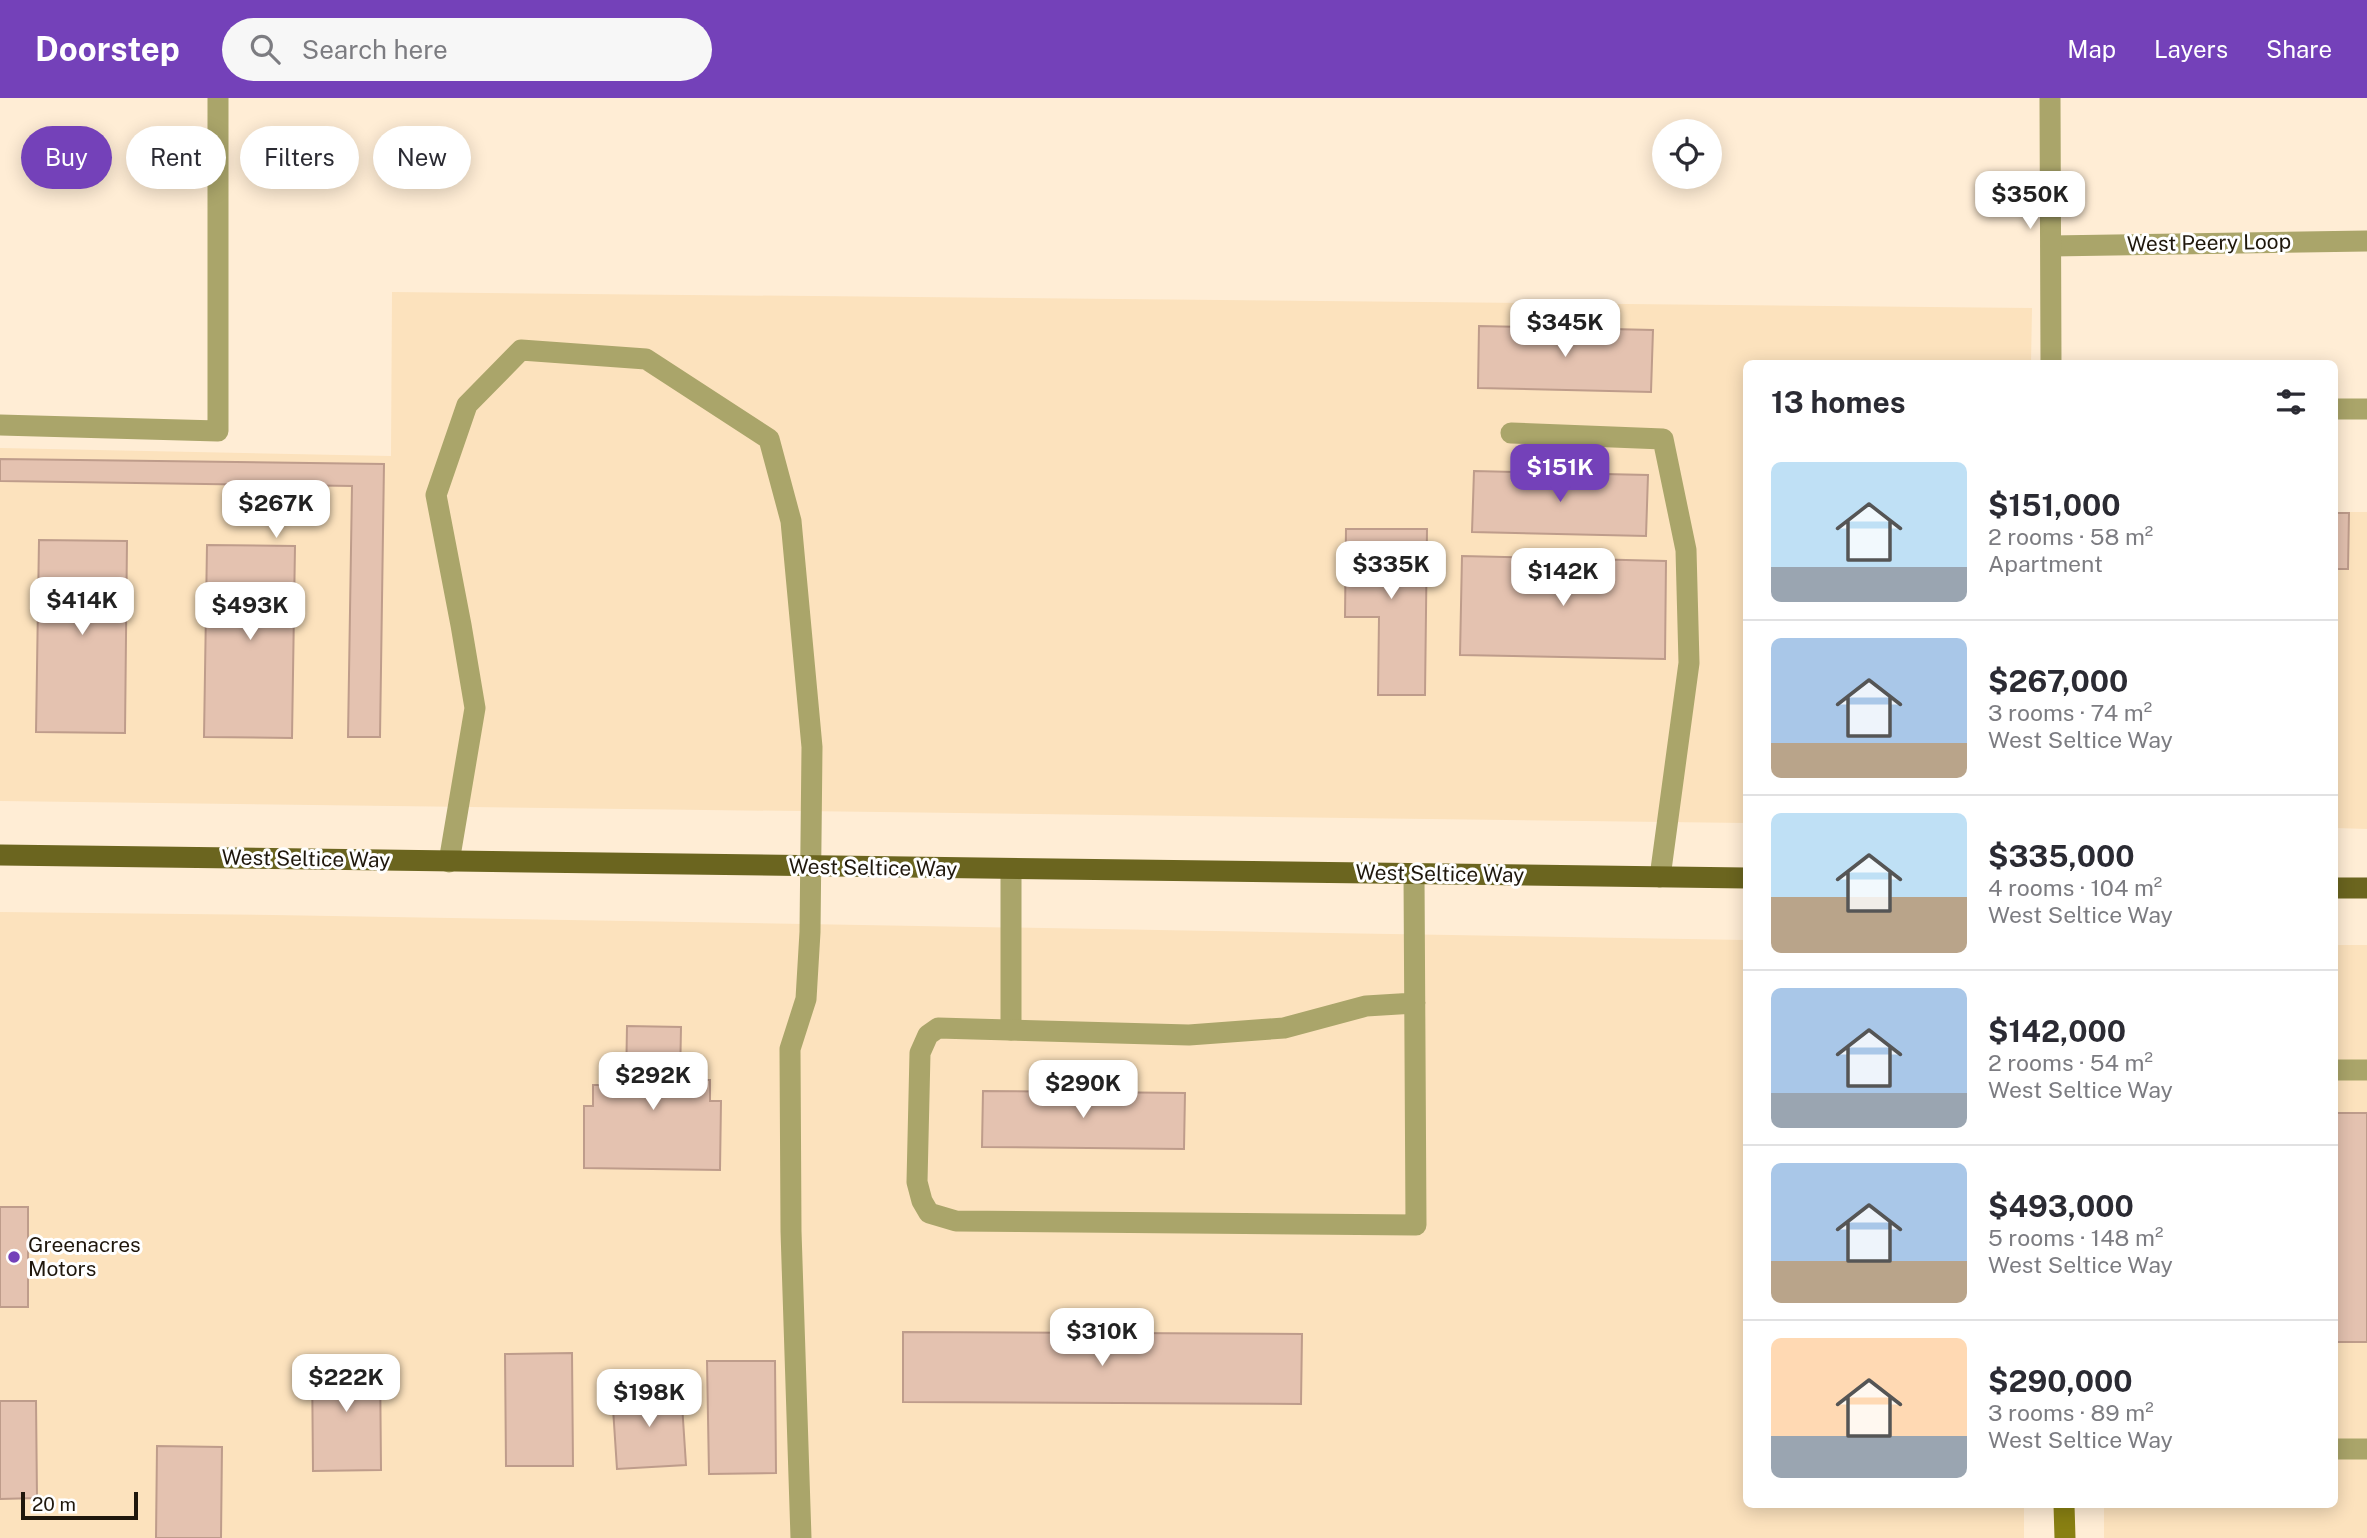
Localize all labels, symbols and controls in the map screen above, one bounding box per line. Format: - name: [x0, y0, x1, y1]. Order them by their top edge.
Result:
- search box: [222, 18, 712, 81]
- text: Doorstep: [35, 30, 180, 68]
- icon: search: [246, 30, 284, 68]
- text: Search here: [302, 34, 448, 65]
- text: Map: [2067, 35, 2116, 63]
- text: Layers: [2154, 35, 2228, 63]
- text: Share: [2266, 35, 2332, 63]
- map controls: [1652, 119, 1722, 189]
- button: locate: [1652, 119, 1722, 189]
- chip: Buy: [21, 126, 112, 189]
- chip: Rent: [126, 126, 226, 189]
- chip: Filters: [240, 126, 359, 189]
- chip: New: [373, 126, 471, 189]
- pin: $350K: [1981, 172, 2079, 231]
- text: $350K: [1991, 180, 2069, 207]
- street label: West Peery Loop: [2127, 229, 2291, 256]
- pin: $345K: [1516, 300, 1614, 359]
- text: $345K: [1526, 308, 1604, 335]
- icon: filters: [2272, 383, 2310, 421]
- text: 13 homes: [1771, 384, 1906, 420]
- pin: $151K: [1511, 444, 1609, 504]
- text: $151K: [1526, 453, 1594, 480]
- pin: $267K: [227, 480, 325, 540]
- text: $151,000: [1988, 487, 2120, 523]
- text: $267K: [238, 489, 314, 516]
- icon: home: [1827, 490, 1911, 574]
- text: 2 rooms · 58 m²: [1988, 523, 2153, 550]
- pin: $335K: [1342, 542, 1440, 601]
- pin: $142K: [1514, 548, 1612, 608]
- text: $335K: [1352, 550, 1430, 577]
- text: Apartment: [1988, 550, 2103, 577]
- text: $142K: [1527, 557, 1599, 584]
- pin: $414K: [33, 578, 131, 637]
- pin: $493K: [201, 582, 299, 642]
- text: $414K: [46, 586, 118, 613]
- text: $493K: [211, 591, 289, 618]
- text: $267,000: [1988, 663, 2128, 699]
- icon: home: [1827, 666, 1911, 750]
- text: 3 rooms · 74 m²: [1988, 699, 2152, 726]
- text: West Seltice Way: [1988, 726, 2173, 753]
- text: $335,000: [1988, 838, 2135, 874]
- icon: home: [1827, 841, 1911, 925]
- street label: West Seltice Way: [221, 845, 391, 872]
- street label: West Seltice Way: [788, 854, 958, 881]
- street label: West Seltice Way: [1355, 860, 1525, 887]
- text: 4 rooms · 104 m²: [1988, 874, 2162, 901]
- text: West Seltice Way: [1988, 901, 2173, 928]
- text: $142,000: [1988, 1013, 2126, 1049]
- icon: home: [1827, 1016, 1911, 1100]
- text: 2 rooms · 54 m²: [1988, 1049, 2153, 1076]
- pin: $292K: [604, 1052, 702, 1112]
- pin: $290K: [1034, 1060, 1132, 1120]
- text: $292K: [615, 1061, 691, 1088]
- text: $290K: [1045, 1069, 1121, 1096]
- text: West Seltice Way: [1988, 1076, 2173, 1103]
- text: $493,000: [1988, 1188, 2134, 1224]
- icon: home: [1827, 1191, 1911, 1275]
- text: 5 rooms · 148 m²: [1988, 1224, 2163, 1251]
- place label: Greenacres Motors: [28, 1232, 141, 1281]
- marker: Greenacres Motors: [6, 1249, 22, 1265]
- text: West Seltice Way: [1988, 1251, 2173, 1278]
- pin: $310K: [1053, 1308, 1151, 1368]
- text: $310K: [1066, 1317, 1138, 1344]
- pin: $222K: [297, 1354, 395, 1414]
- text: $222K: [308, 1363, 384, 1390]
- text: $290,000: [1988, 1363, 2133, 1399]
- icon: home: [1827, 1366, 1911, 1450]
- pin: $198K: [600, 1370, 698, 1429]
- text: $198K: [613, 1378, 685, 1405]
- text: 3 rooms · 89 m²: [1988, 1399, 2154, 1426]
- text: West Seltice Way: [1988, 1426, 2173, 1453]
- scale bar: [21, 1489, 138, 1521]
- text: 20 m: [32, 1493, 76, 1515]

